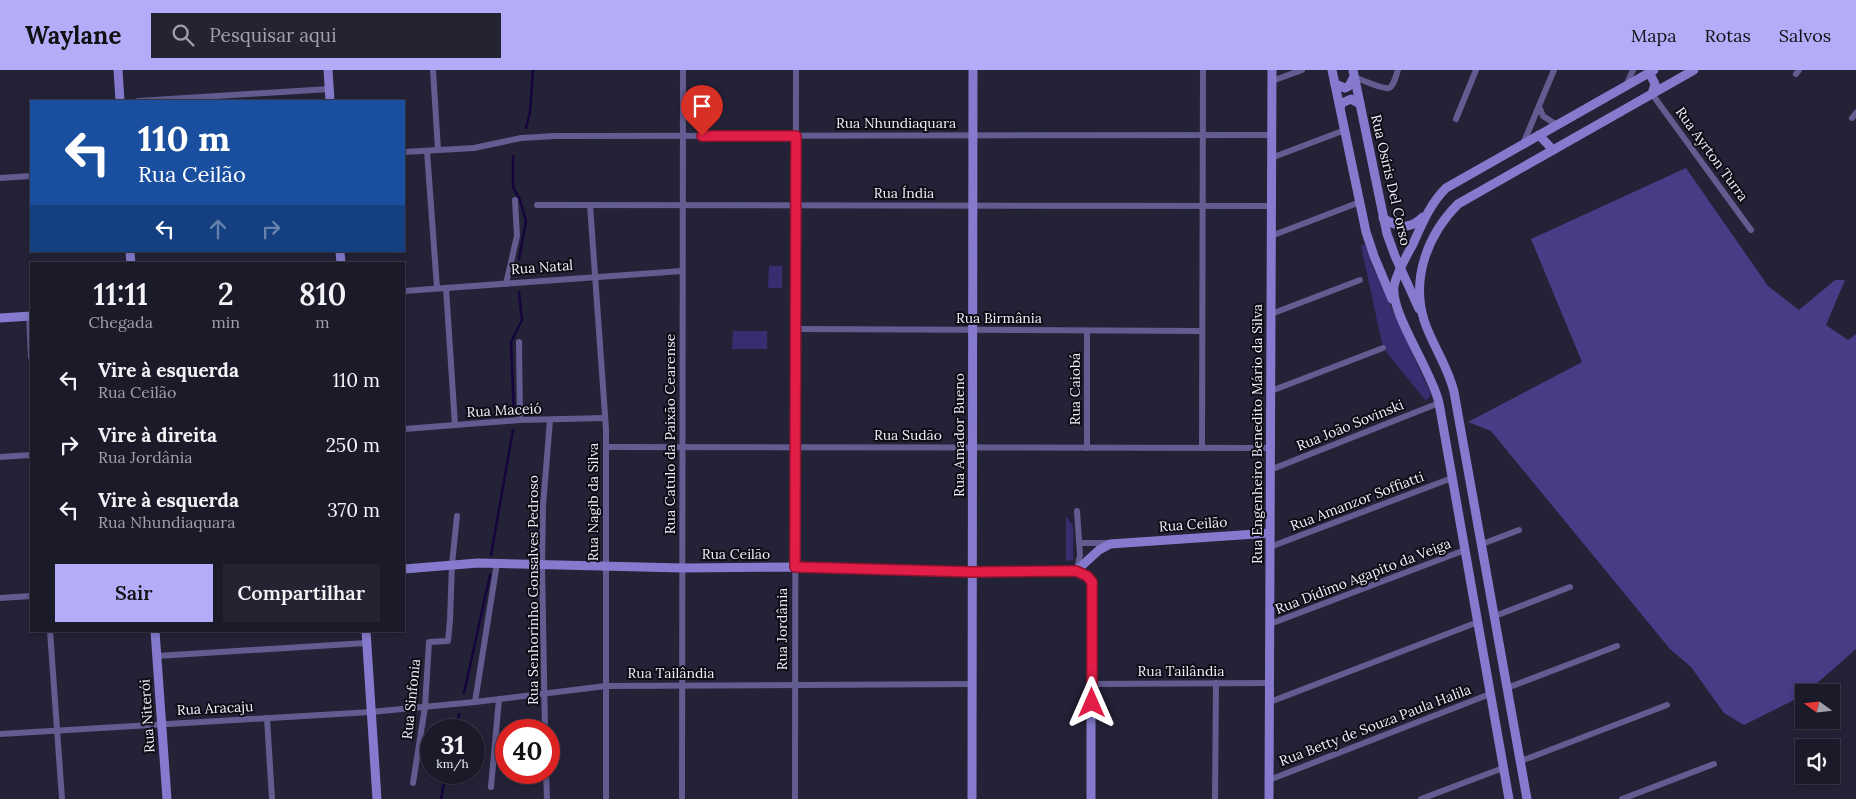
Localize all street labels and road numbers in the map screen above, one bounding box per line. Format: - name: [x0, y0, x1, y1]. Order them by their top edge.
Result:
- street label: Rua Ayrton Turra: [1672, 103, 1752, 205]
- street label: Rua Osíris Del Corso: [1367, 113, 1415, 247]
- street label: Rua Nhundiaquara: [836, 114, 956, 132]
- street label: Rua Índia: [874, 184, 934, 202]
- street label: Rua Natal: [510, 256, 574, 278]
- street label: Rua Engenheiro Benedito Mário da Silva: [1248, 304, 1266, 564]
- street label: Rua Birmânia: [956, 309, 1042, 327]
- street label: Rua Catulo da Paixão Cearense: [661, 333, 679, 534]
- street label: Rua Caiobá: [1066, 353, 1084, 425]
- street label: Rua Amador Bueno: [950, 373, 968, 497]
- street label: Rua João Sovinski: [1294, 395, 1406, 455]
- street label: Rua Maceió: [466, 399, 542, 421]
- street label: Rua Sudão: [874, 426, 942, 444]
- street label: Rua Nagib da Silva: [584, 443, 602, 561]
- street label: Rua Amanzor Soffiatti: [1288, 467, 1426, 535]
- street label: Rua Senhorinho Gonsalves Pedroso: [524, 475, 542, 705]
- street label: Rua Ceilão: [1158, 513, 1228, 535]
- street label: Rua Dídimo Agapito da Veiga: [1272, 534, 1454, 618]
- street label: Rua Ceilão: [702, 545, 770, 563]
- street label: Rua Jordânia: [773, 588, 791, 670]
- street label: Rua Sinfonia: [398, 658, 424, 740]
- street label: Rua Tailândia: [1138, 662, 1224, 680]
- street label: Rua Tailândia: [628, 664, 714, 682]
- street label: Rua Niterói: [135, 678, 159, 754]
- street label: Rua Betty de Souza Paula Halila: [1277, 680, 1473, 770]
- street label: Rua Aracaju: [176, 697, 254, 719]

